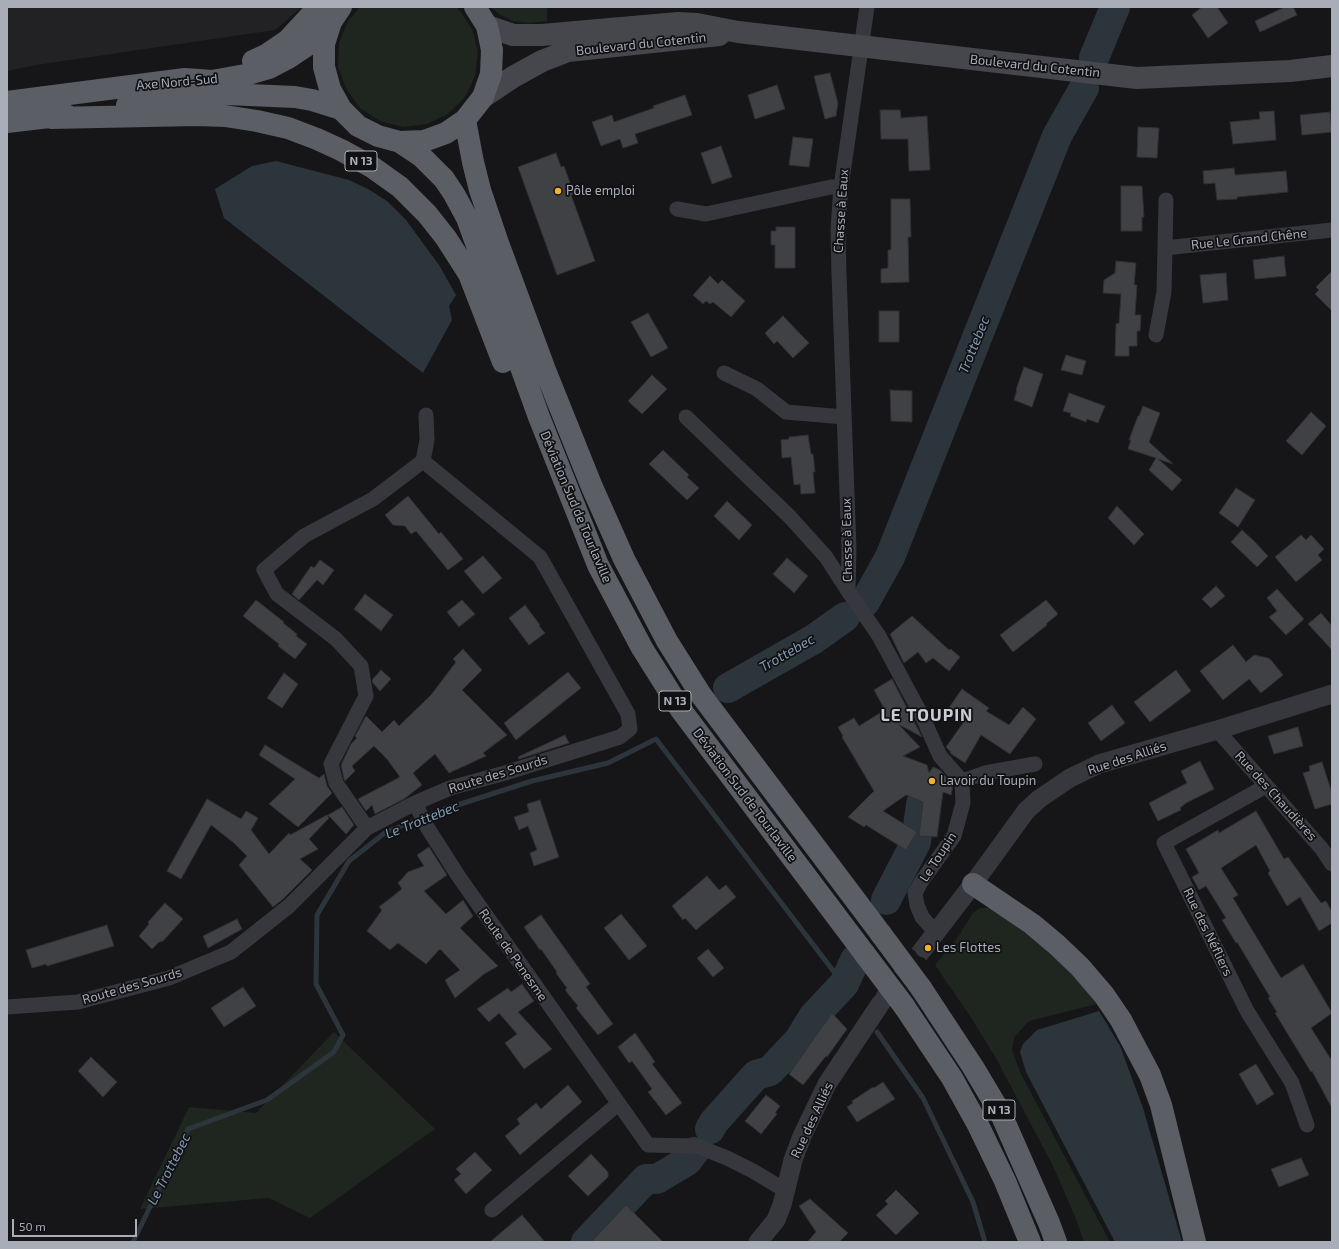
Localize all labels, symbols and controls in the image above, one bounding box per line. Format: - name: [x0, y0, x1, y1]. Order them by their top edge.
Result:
- street label: Boulevard du Cotentin: [575, 29, 707, 59]
- street label: Boulevard du Cotentin: [969, 51, 1101, 81]
- street label: Axe Nord-Sud: [136, 71, 218, 93]
- road number: N 13: [345, 151, 377, 171]
- street label: Chasse à Eaux: [830, 169, 852, 253]
- place label: Pôle emploi: [566, 183, 635, 199]
- marker: Pôle emploi: [553, 186, 563, 196]
- street label: Rue Le Grand Chêne: [1190, 225, 1308, 253]
- water label: Trottebec: [955, 314, 993, 376]
- street label: Déviation Sud de Tourlaville: [537, 429, 615, 585]
- street label: Chasse à Eaux: [838, 498, 856, 582]
- water label: Trottebec: [757, 631, 817, 675]
- road number: N 13: [659, 691, 691, 711]
- district label: LE TOUPIN: [881, 705, 973, 725]
- street label: Déviation Sud de Tourlaville: [690, 725, 800, 865]
- street label: Rue des Alliés: [1086, 738, 1168, 778]
- street label: Rue des Chaudières: [1232, 748, 1320, 844]
- street label: Route des Sourds: [447, 752, 549, 796]
- place label: Lavoir du Toupin: [940, 773, 1036, 789]
- marker: Lavoir du Toupin: [927, 776, 937, 786]
- water label: Le Trottebec: [383, 798, 461, 842]
- street label: Le Toupin: [916, 829, 960, 885]
- street label: Rue des Néfliers: [1180, 885, 1236, 979]
- street label: Route de Penesme: [475, 906, 551, 1004]
- place label: Les Flottes: [936, 940, 1001, 956]
- marker: Les Flottes: [923, 943, 933, 953]
- street label: Route des Sourds: [80, 964, 184, 1008]
- street label: Rue des Alliés: [788, 1080, 836, 1160]
- road number: N 13: [983, 1100, 1015, 1120]
- water label: Le Trottebec: [144, 1130, 194, 1208]
- scale bar: [14, 1211, 139, 1237]
- text: 50 m: [19, 1219, 46, 1233]

